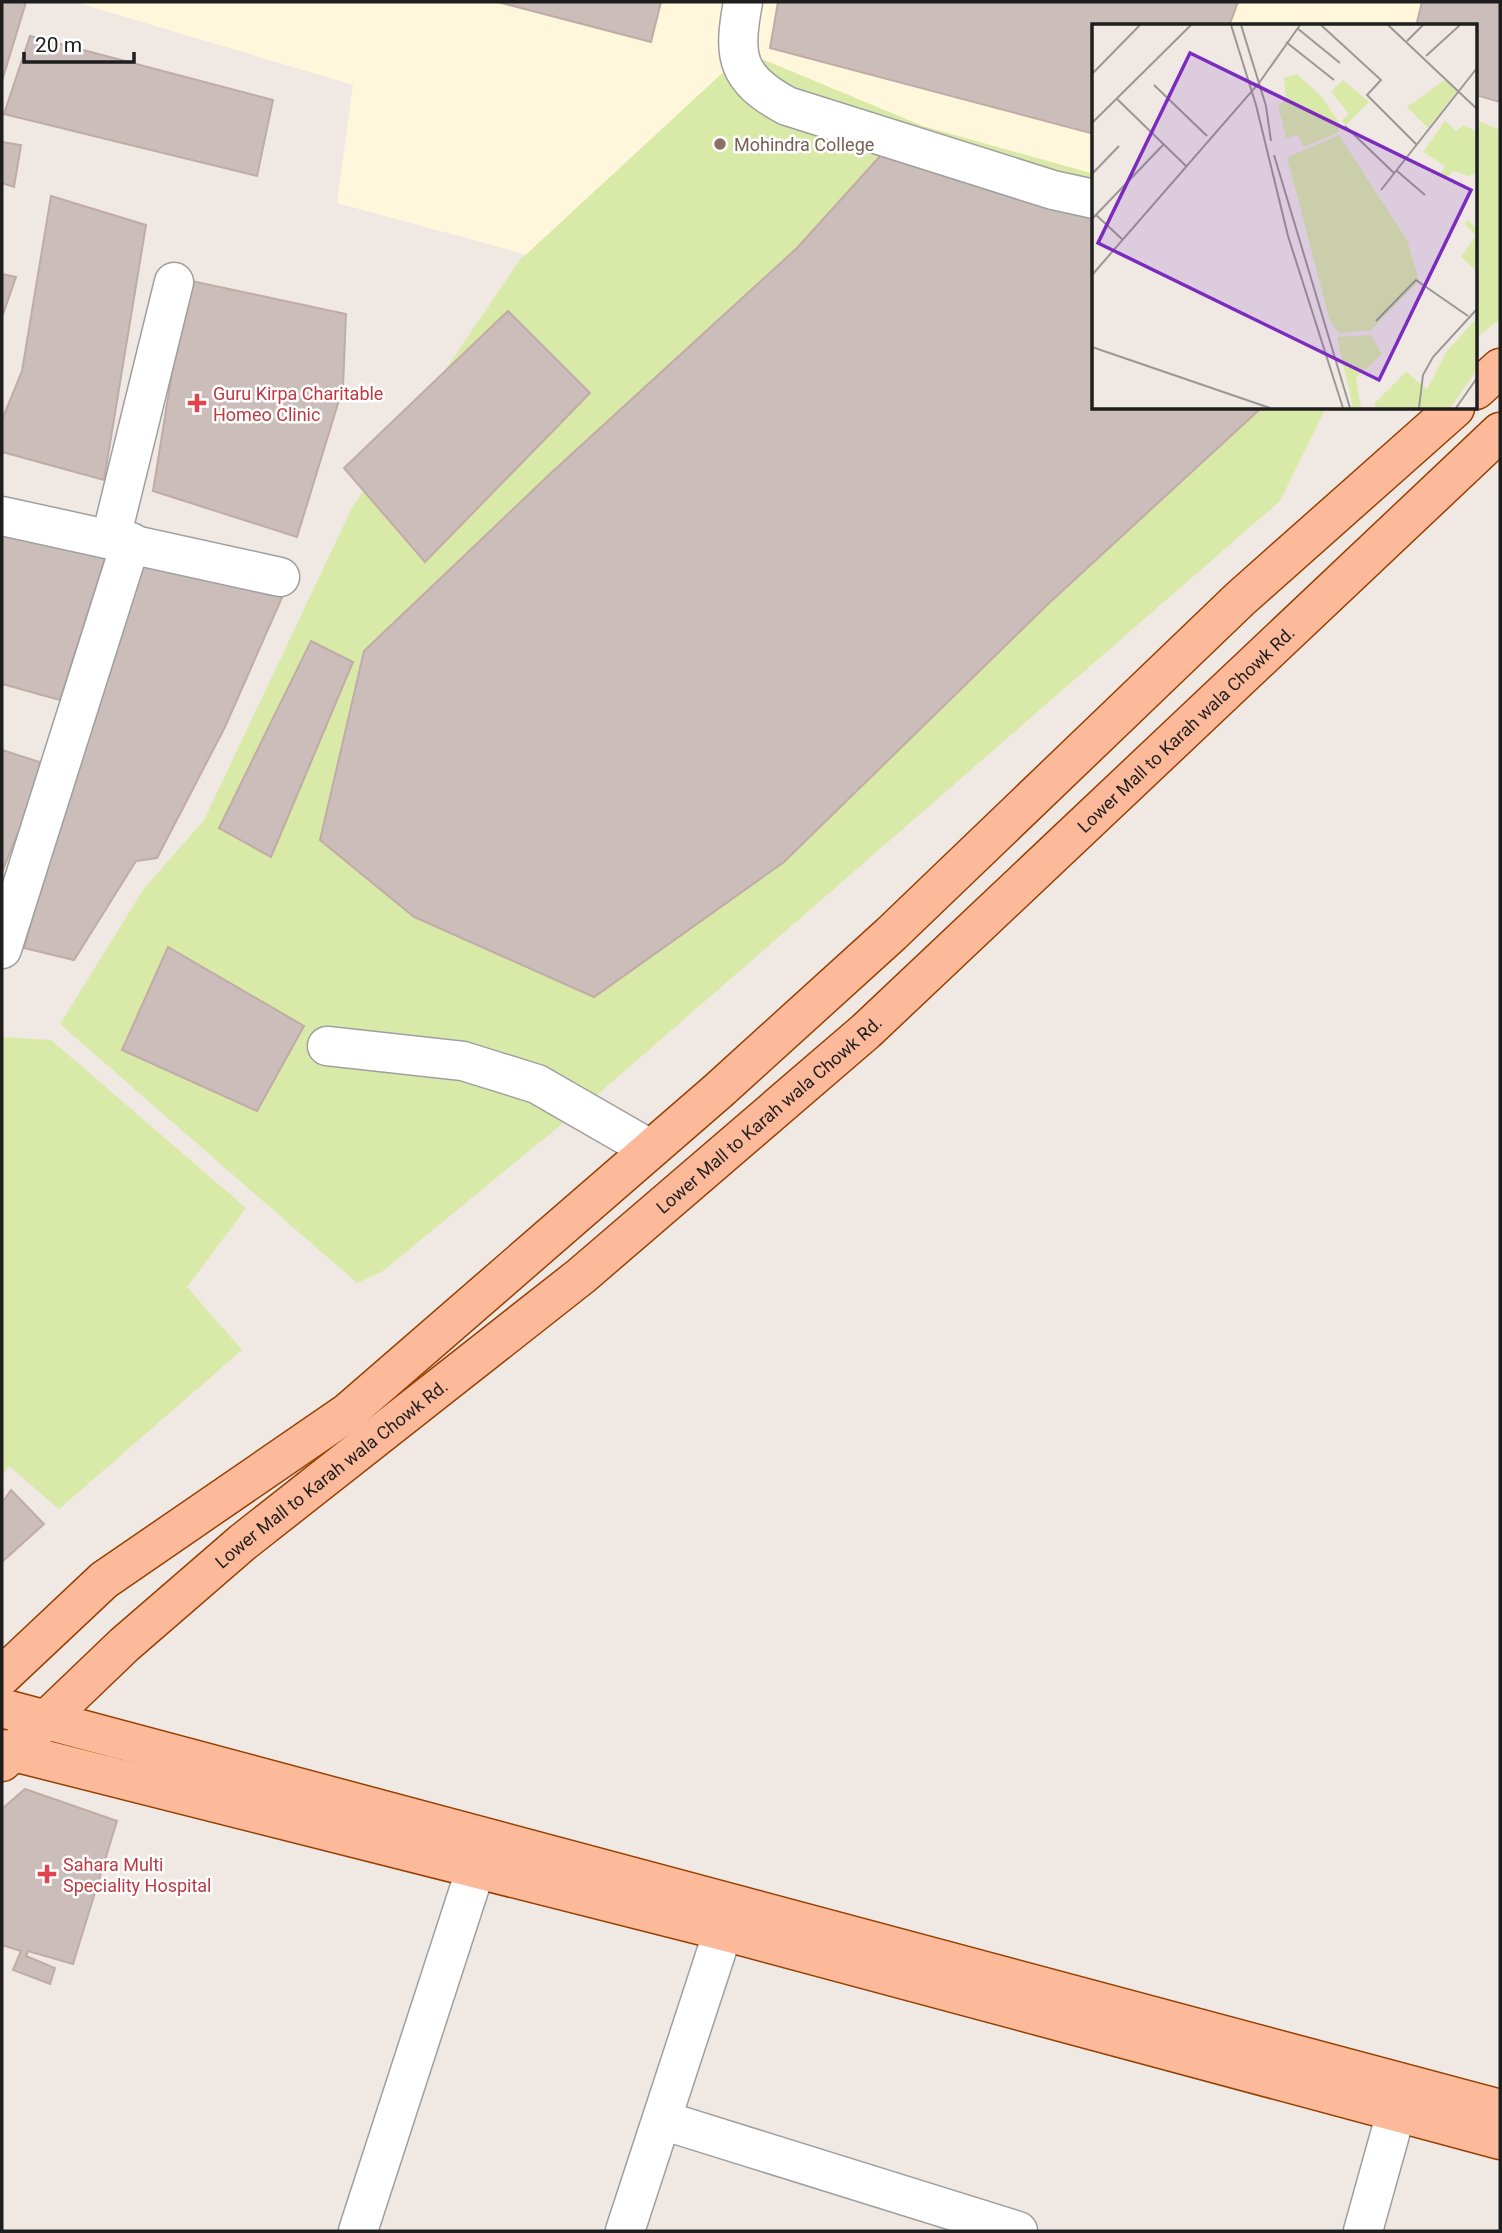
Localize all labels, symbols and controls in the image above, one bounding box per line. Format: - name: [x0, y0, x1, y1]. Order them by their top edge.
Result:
- scale bar: [24, 21, 135, 65]
- inset map: [1092, 24, 1478, 410]
- text: 20 m: [35, 33, 82, 57]
- place label: Mohindra College: [734, 134, 874, 155]
- marker: Mohindra College: [712, 136, 728, 152]
- place label: Guru Kirpa Charitable Homeo Clinic: [213, 383, 383, 425]
- marker: Guru Kirpa Charitable Homeo Clinic: [187, 393, 207, 413]
- street label: Lower Mall to Karah wala Chowk Rd.: [1073, 622, 1298, 837]
- street label: Lower Mall to Karah wala Chowk Rd.: [652, 1012, 886, 1217]
- street label: Lower Mall to Karah wala Chowk Rd.: [211, 1375, 451, 1572]
- place label: Sahara Multi Speciality Hospital: [63, 1854, 212, 1896]
- marker: Sahara Multi Speciality Hospital: [37, 1864, 57, 1884]

